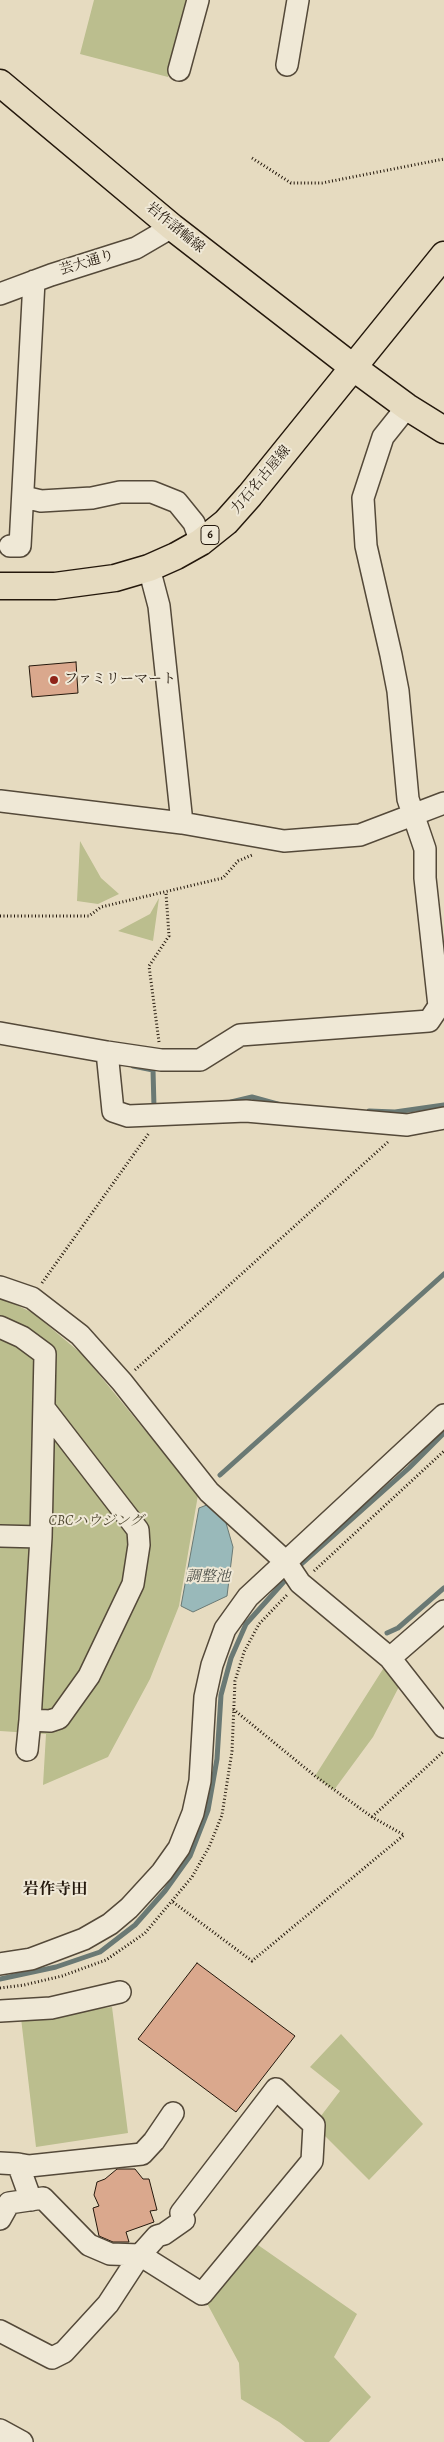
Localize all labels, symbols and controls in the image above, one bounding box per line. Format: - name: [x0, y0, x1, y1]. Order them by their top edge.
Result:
- street label: 岩作諸輪線: [143, 199, 207, 257]
- street label: 芸大通り: [58, 247, 116, 279]
- street label: 力石名古屋線: [228, 442, 294, 518]
- road number: 6: [201, 526, 219, 544]
- place label: ファミリーマート: [64, 672, 176, 688]
- marker: ファミリーマート: [48, 674, 60, 686]
- park label: CBCハウジング: [49, 1514, 143, 1530]
- water label: 調整池: [186, 1568, 230, 1586]
- district label: 岩作寺田: [23, 1880, 87, 1900]

